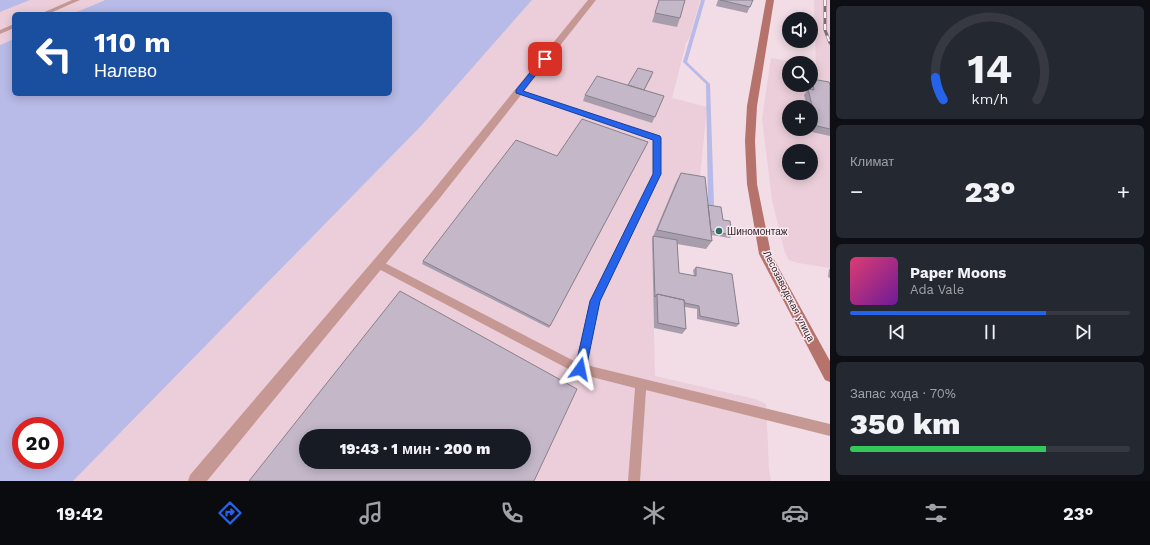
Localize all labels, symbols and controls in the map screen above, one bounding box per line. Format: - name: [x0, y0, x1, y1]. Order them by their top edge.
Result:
- map controls: [782, 12, 818, 180]
- button: sound: [782, 12, 818, 48]
- text: 110 m: [94, 26, 171, 59]
- icon: left: [28, 28, 80, 80]
- pin: [528, 42, 562, 76]
- text: 14: [968, 44, 1012, 93]
- icon: arrive: [534, 48, 556, 70]
- button: search: [782, 56, 818, 92]
- text: Налево: [94, 60, 157, 81]
- text: km/h: [972, 91, 1008, 107]
- button: +: [782, 100, 818, 136]
- button: −: [782, 144, 818, 180]
- text: Климат: [850, 154, 894, 169]
- text: 23°: [964, 174, 1016, 209]
- text: −: [850, 179, 863, 204]
- text: +: [1117, 179, 1130, 204]
- marker: Шиномонтаж: [714, 226, 724, 236]
- place label: Шиномонтаж: [727, 226, 788, 237]
- street label: Лесозаводская улица: [761, 249, 817, 344]
- text: Paper Moons: [910, 264, 1006, 282]
- text: Ada Vale: [910, 282, 964, 297]
- icon: previous: [886, 321, 908, 343]
- icon: pause: [979, 321, 1001, 343]
- icon: next: [1072, 321, 1094, 343]
- position arrow: [559, 348, 601, 390]
- text: Запас хода · 70%: [850, 386, 956, 401]
- text: 350 km: [850, 406, 960, 441]
- speed limit sign: 20: [12, 417, 64, 469]
- text: 19:43 · 1 мин · 200 m: [340, 440, 490, 458]
- icon: directions: [216, 499, 244, 527]
- icon: music: [357, 499, 385, 527]
- icon: phone: [498, 499, 526, 527]
- icon: climate: [640, 499, 668, 527]
- icon: car: [781, 499, 809, 527]
- icon: filters: [922, 499, 950, 527]
- text: 19:42: [57, 503, 103, 524]
- text: 23°: [1063, 503, 1093, 524]

